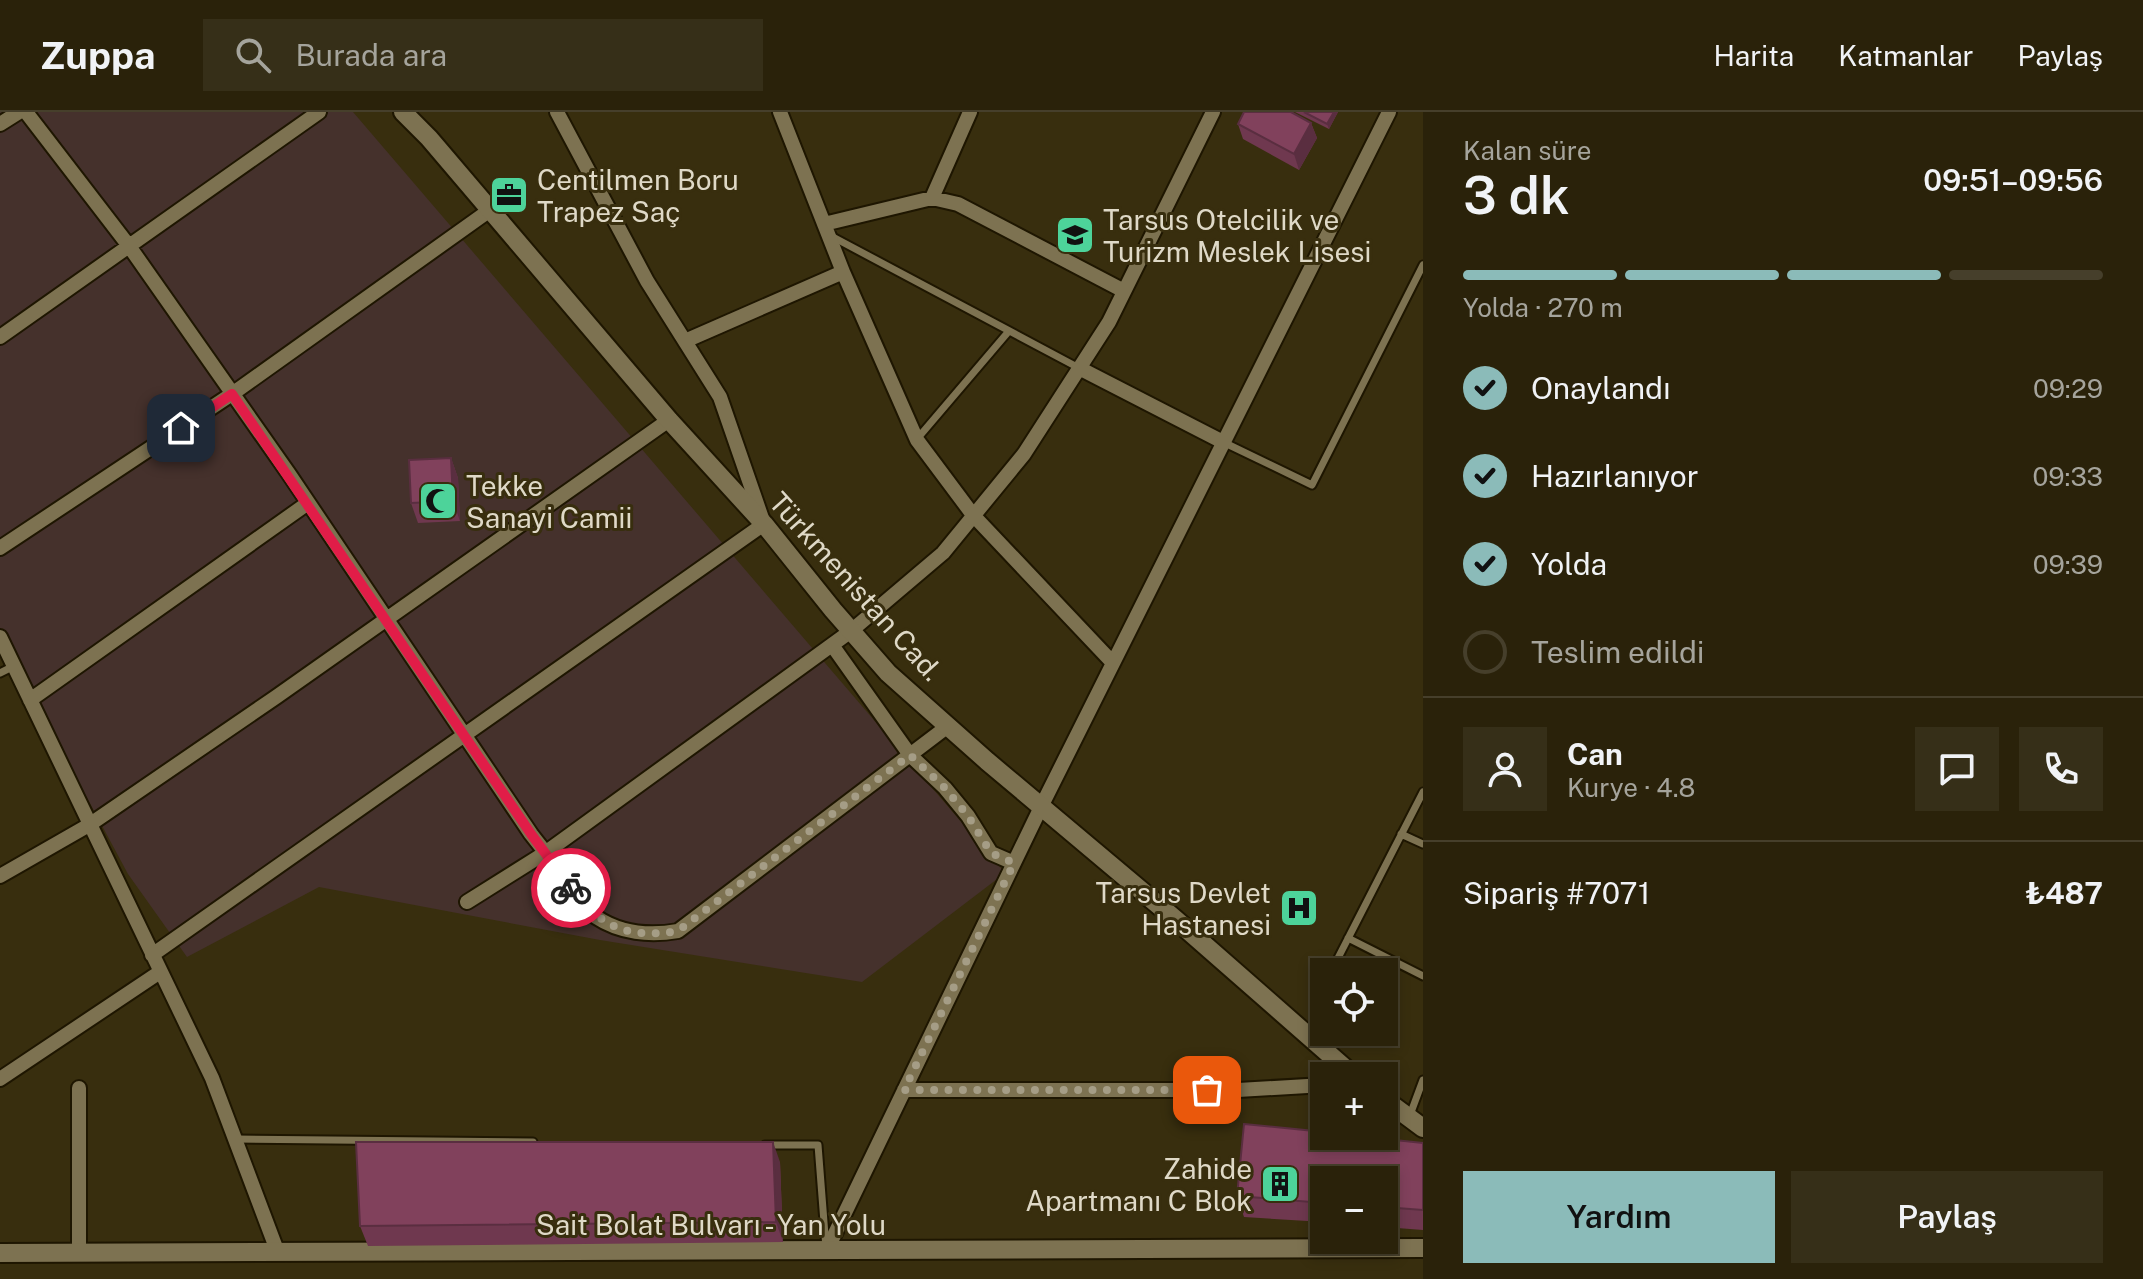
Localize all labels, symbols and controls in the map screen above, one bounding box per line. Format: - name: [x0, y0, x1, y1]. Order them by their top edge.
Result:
- search box: [203, 19, 763, 91]
- text: Zuppa: [40, 33, 155, 78]
- icon: search: [231, 33, 275, 77]
- text: Burada ara: [295, 37, 447, 73]
- text: Harita: [1713, 39, 1794, 72]
- text: Katmanlar: [1838, 39, 1974, 72]
- text: Paylaş: [2018, 39, 2103, 72]
- text: Kalan süre: [1463, 135, 1591, 166]
- text: 09:51–09:56: [1923, 162, 2103, 198]
- place label: Centilmen Boru Trapez Saç: [537, 163, 739, 228]
- text: 3 dk: [1463, 165, 1570, 226]
- office icon: Centilmen Boru Trapez Saç: [488, 174, 530, 216]
- place label: Tarsus Otelcilik ve Turizm Meslek Lisesi: [1103, 203, 1371, 268]
- school or university icon: Tarsus Otelcilik ve Turizm Meslek Lisesi: [1054, 214, 1096, 256]
- text: Yolda · 270 m: [1463, 292, 1623, 323]
- icon: check: [1463, 366, 1507, 410]
- text: Onaylandı: [1531, 370, 1670, 406]
- text: 09:29: [2033, 373, 2103, 404]
- pin: [147, 394, 215, 462]
- icon: home: [159, 406, 203, 450]
- icon: check: [1463, 454, 1507, 498]
- text: Hazırlanıyor: [1531, 458, 1699, 494]
- text: 09:33: [2033, 461, 2103, 492]
- place label: Tekke Sanayi Camii: [466, 469, 632, 534]
- mosque icon: Tekke Sanayi Camii: [417, 480, 459, 522]
- street label: Türkmenistan Cad.: [763, 485, 949, 687]
- icon: check: [1463, 542, 1507, 586]
- text: Yolda: [1531, 546, 1607, 582]
- text: 09:39: [2033, 549, 2103, 580]
- text: Teslim edildi: [1531, 634, 1704, 670]
- button: person: [1463, 727, 1547, 811]
- button: chat: [1915, 727, 1999, 811]
- button: phone: [2019, 727, 2103, 811]
- text: Can: [1567, 736, 1623, 772]
- text: Kurye · 4.8: [1567, 772, 1695, 803]
- courier: [531, 848, 611, 928]
- icon: bike: [549, 866, 593, 910]
- text: Sipariş #7071: [1463, 875, 1650, 911]
- text: ₺487: [2025, 875, 2103, 911]
- place label: Tarsus Devlet Hastanesi: [1095, 876, 1271, 941]
- hospital icon: Tarsus Devlet Hastanesi: [1278, 887, 1320, 929]
- map controls: [1310, 958, 1398, 1254]
- button: locate: [1310, 958, 1398, 1046]
- pin: [1173, 1056, 1241, 1124]
- button: +: [1310, 1062, 1398, 1150]
- icon: bag: [1185, 1068, 1229, 1112]
- place label: Zahide Apartmanı C Blok: [1025, 1152, 1252, 1217]
- building icon: Zahide Apartmanı C Blok: [1259, 1163, 1301, 1205]
- button: −: [1310, 1166, 1398, 1254]
- button: Yardım: [1463, 1171, 1775, 1263]
- button: Paylaş: [1791, 1171, 2103, 1263]
- street label: Sait Bolat Bulvarı - Yan Yolu: [536, 1208, 886, 1241]

